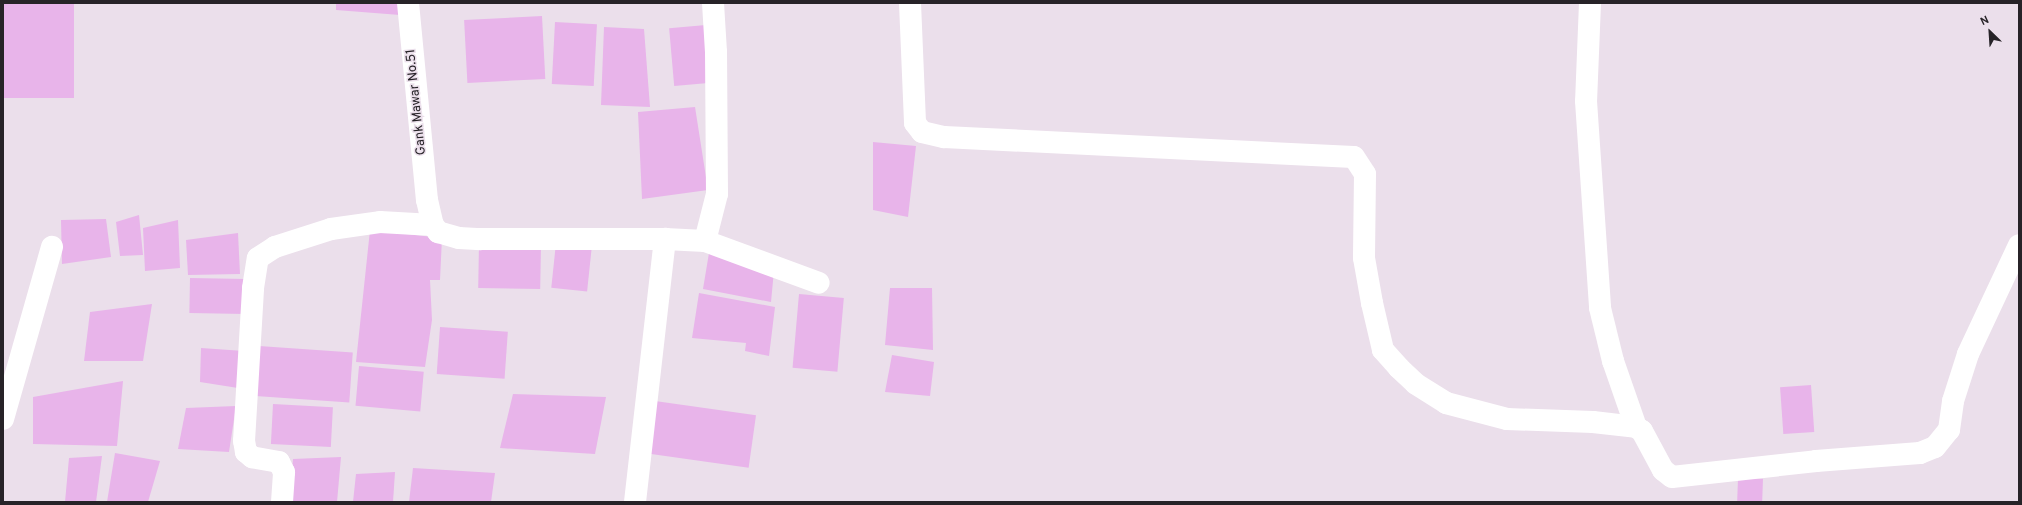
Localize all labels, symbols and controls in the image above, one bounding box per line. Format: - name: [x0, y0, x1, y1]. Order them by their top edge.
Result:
- north arrow: [1970, 12, 2010, 52]
- text: N: [1978, 13, 1991, 29]
- street label: Gank Mawar No.51: [404, 48, 430, 156]

